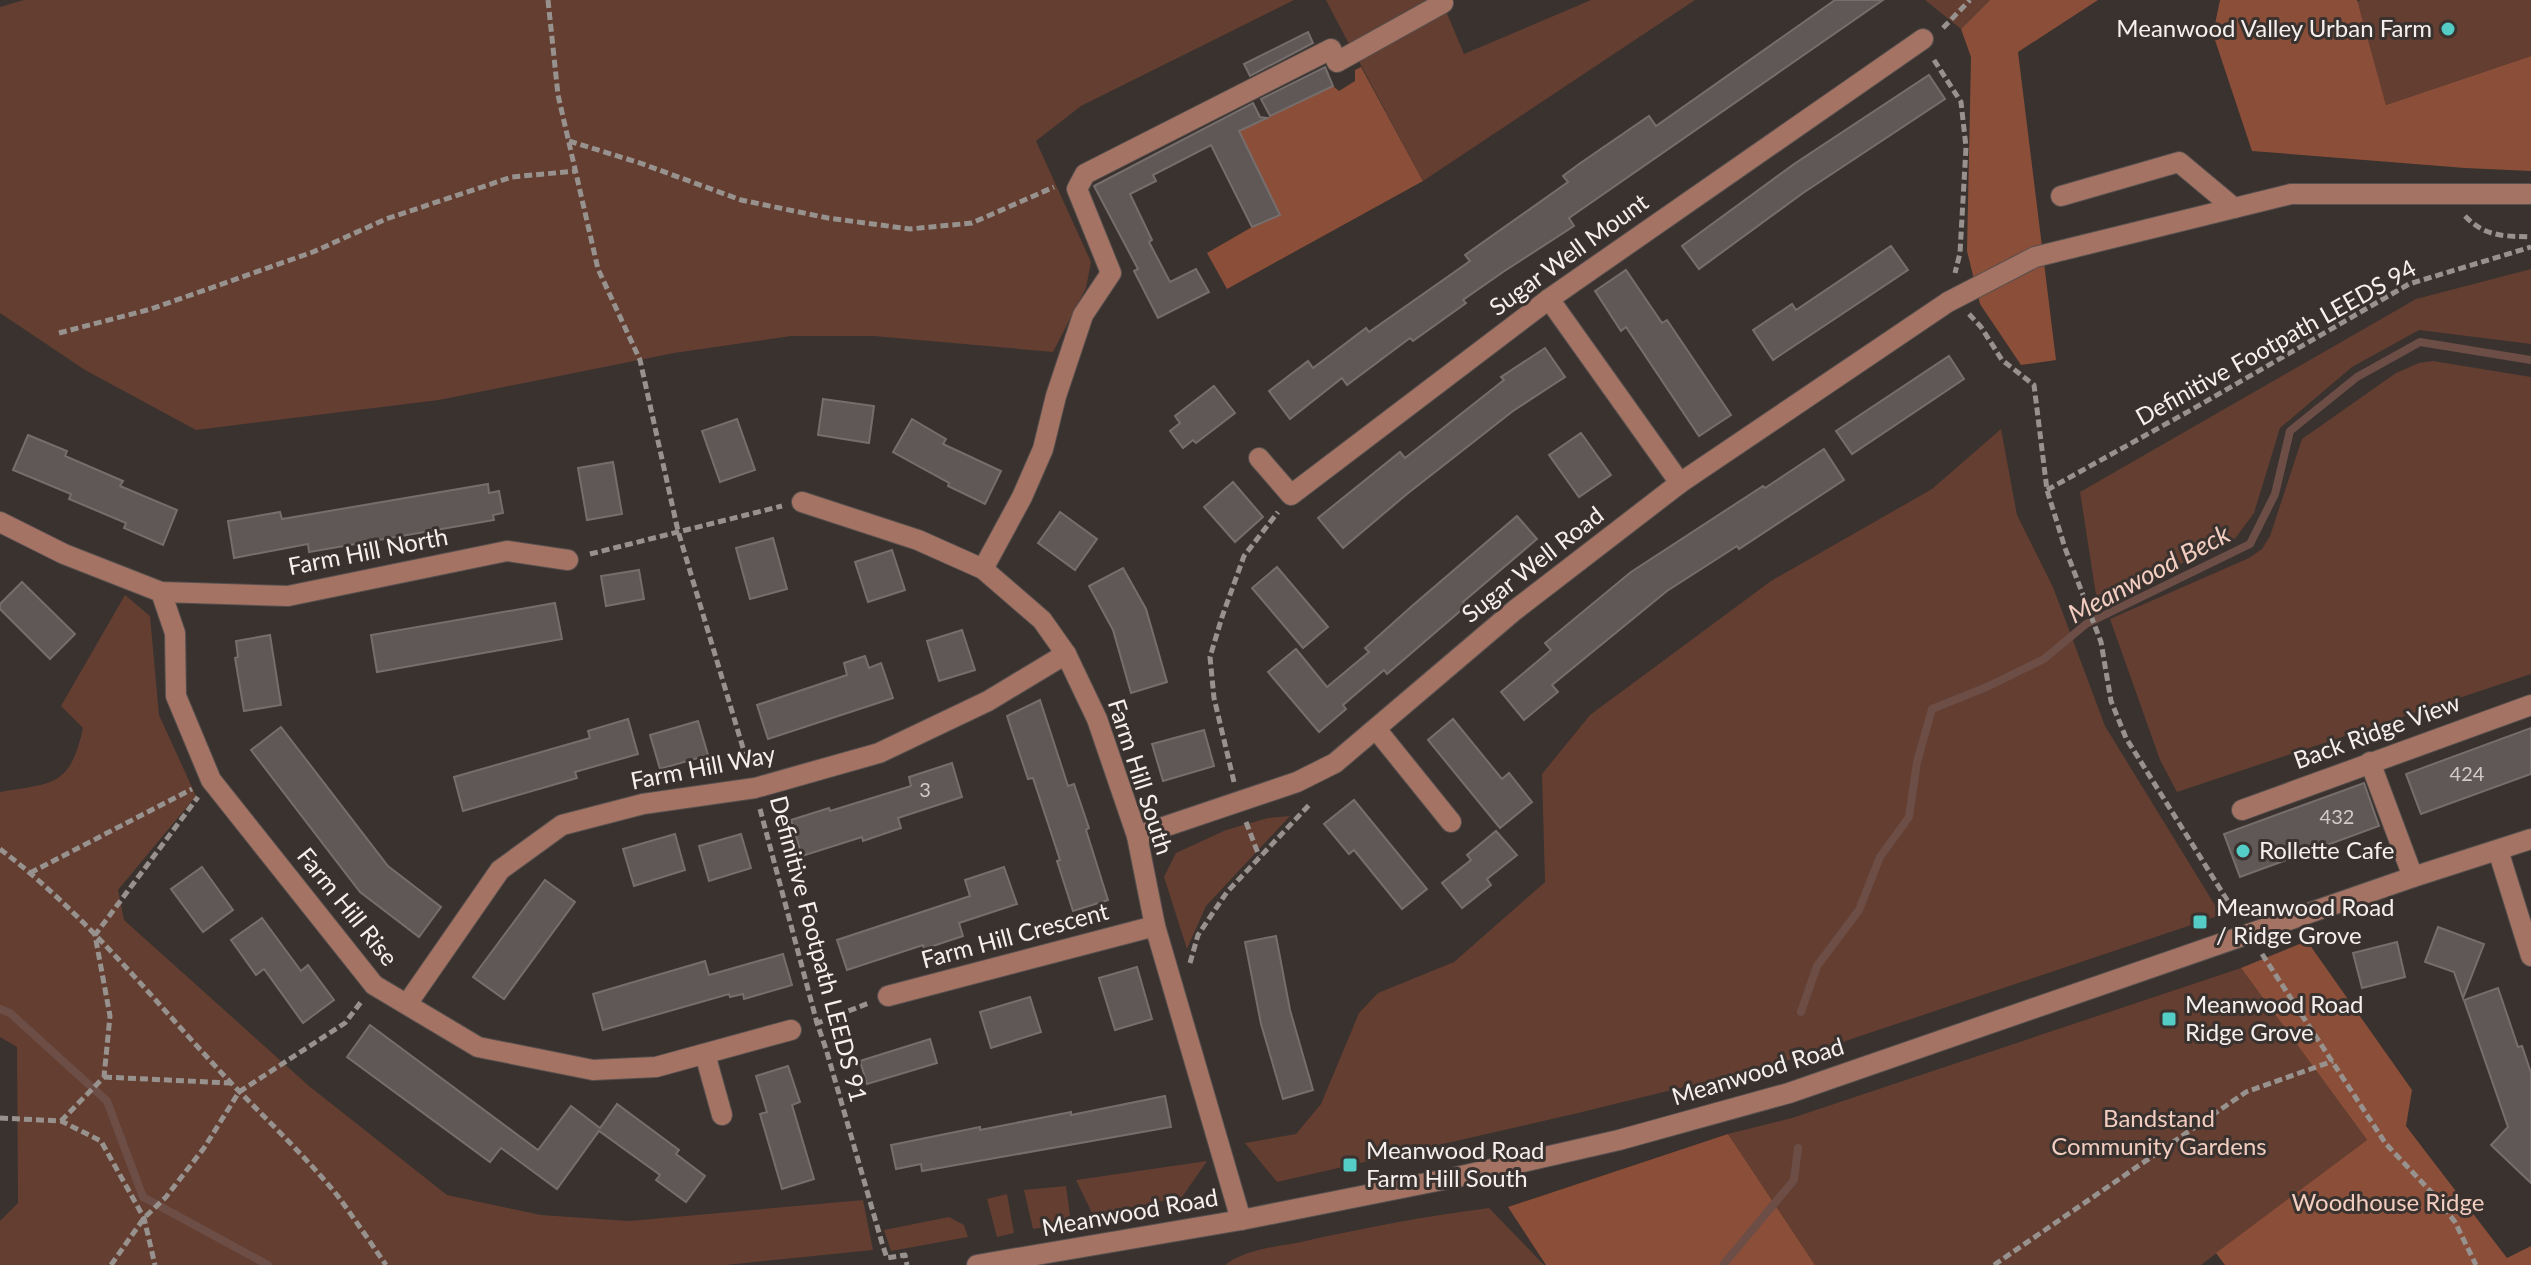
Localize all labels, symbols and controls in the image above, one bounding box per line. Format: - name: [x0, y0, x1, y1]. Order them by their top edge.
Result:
- place label: Meanwood Valley Urban Farm: [2116, 13, 2432, 42]
- marker: Meanwood Valley Urban Farm: [2439, 20, 2457, 38]
- street label: Sugar Well Mount: [1483, 186, 1653, 321]
- street label: Definitive Footpath LEEDS 94: [2130, 252, 2421, 431]
- street label: Sugar Well Road: [1456, 500, 1609, 628]
- water label: Meanwood Beck: [2062, 517, 2236, 629]
- street label: Farm Hill North: [285, 521, 450, 580]
- street label: Back Ridge View: [2289, 687, 2464, 774]
- street label: Farm Hill South: [1103, 695, 1180, 858]
- street label: Farm Hill Way: [628, 738, 778, 795]
- house number: 424: [2450, 761, 2485, 785]
- house number: 3: [919, 777, 931, 801]
- street label: Definitive Footpath LEEDS 91: [765, 792, 874, 1105]
- house number: 432: [2320, 804, 2354, 828]
- place label: Rollette Cafe: [2259, 835, 2394, 864]
- street label: Farm Hill Rise: [292, 841, 405, 971]
- marker: Rollette Cafe: [2234, 842, 2252, 860]
- place label: Meanwood Road / Ridge Grove: [2216, 892, 2395, 949]
- street label: Farm Hill Crescent: [918, 895, 1112, 974]
- marker: Meanwood Road / Ridge Grove: [2191, 913, 2209, 931]
- place label: Meanwood Road Ridge Grove: [2185, 989, 2364, 1046]
- marker: Meanwood Road Ridge Grove: [2160, 1010, 2178, 1028]
- street label: Meanwood Road: [1668, 1031, 1847, 1111]
- park label: Bandstand Community Gardens: [2051, 1103, 2267, 1160]
- place label: Meanwood Road Farm Hill South: [1366, 1135, 1545, 1192]
- marker: Meanwood Road Farm Hill South: [1341, 1156, 1359, 1174]
- street label: Meanwood Road: [1039, 1182, 1220, 1241]
- park label: Woodhouse Ridge: [2292, 1187, 2484, 1216]

